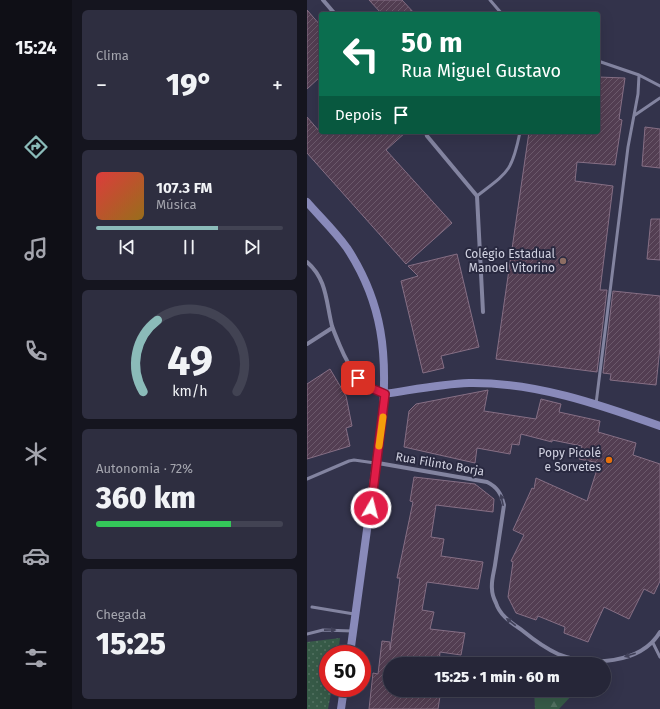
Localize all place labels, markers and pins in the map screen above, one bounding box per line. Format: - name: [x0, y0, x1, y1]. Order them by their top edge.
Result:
- place label: Colégio Estadual Manoel Vitorino: [465, 247, 555, 275]
- marker: Colégio Estadual Manoel Vitorino: [558, 256, 568, 266]
- pin: [341, 361, 375, 395]
- place label: Popy Picolé e Sorvetes: [538, 446, 601, 474]
- marker: Popy Picolé e Sorvetes: [604, 455, 614, 465]

